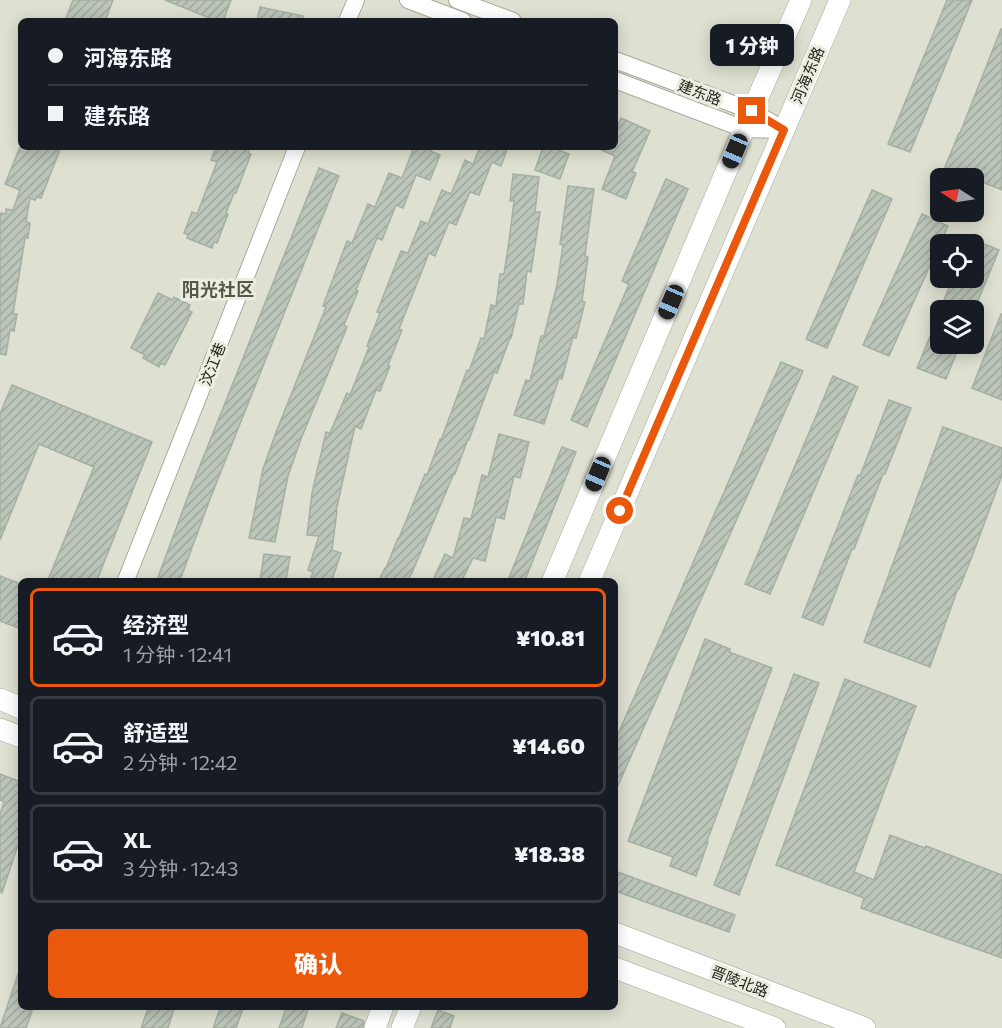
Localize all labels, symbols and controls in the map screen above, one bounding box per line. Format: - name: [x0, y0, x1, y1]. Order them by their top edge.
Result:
- callout: 1 分钟: [710, 24, 794, 66]
- text: 1 分钟: [725, 33, 779, 57]
- text: 河海东路: [84, 44, 172, 71]
- street label: 河海东路: [787, 44, 827, 106]
- street label: 建东路: [676, 76, 724, 108]
- route end: [738, 97, 765, 124]
- text: 建东路: [84, 102, 150, 129]
- car: [720, 131, 750, 171]
- north arrow: [930, 168, 984, 222]
- map controls: [930, 168, 984, 354]
- button: locate: [930, 234, 984, 288]
- district label: 阳光社区: [182, 278, 254, 300]
- car: [656, 282, 686, 322]
- button: layers: [930, 300, 984, 354]
- street label: 汶江巷: [195, 340, 229, 388]
- car: [583, 454, 613, 494]
- route start: [606, 497, 633, 524]
- icon: car: [51, 611, 105, 665]
- text: 经济型: [123, 611, 189, 638]
- text: ¥10.81: [516, 624, 585, 651]
- text: 1 分钟 · 12:41: [123, 642, 232, 666]
- icon: car: [51, 719, 105, 773]
- text: 舒适型: [123, 719, 189, 746]
- text: ¥14.60: [512, 732, 585, 759]
- text: 2 分钟 · 12:42: [123, 750, 237, 774]
- text: XL: [123, 826, 151, 853]
- icon: car: [51, 827, 105, 881]
- text: ¥18.38: [514, 840, 585, 867]
- text: 3 分钟 · 12:43: [123, 856, 238, 880]
- button: 确认: [48, 929, 588, 998]
- street label: 晋陵北路: [709, 962, 771, 1000]

